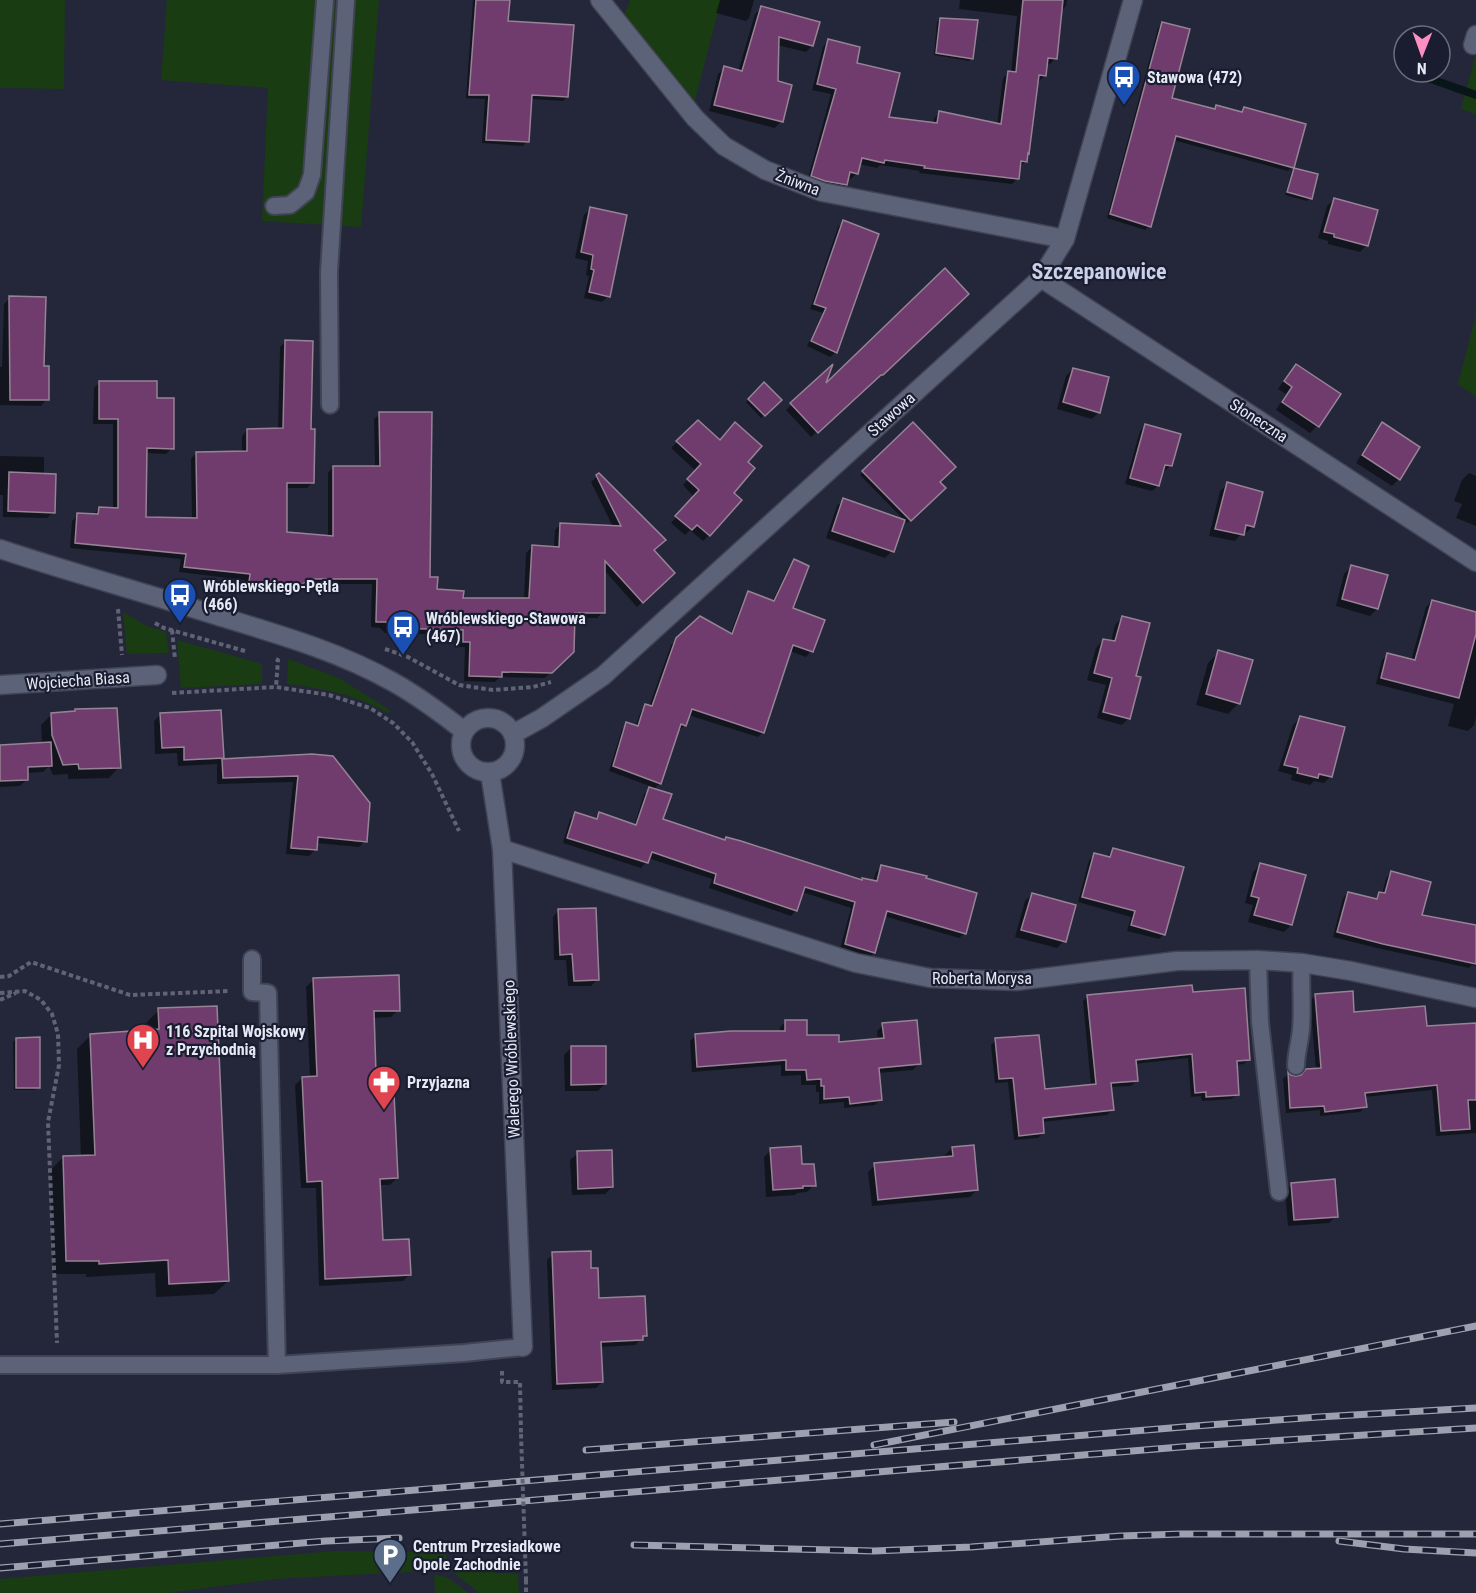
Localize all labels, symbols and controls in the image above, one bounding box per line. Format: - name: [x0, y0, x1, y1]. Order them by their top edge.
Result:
- north arrow: [1392, 24, 1452, 84]
- bus stop icon: Stawowa (472): [1106, 59, 1142, 106]
- text: N: [1417, 59, 1427, 78]
- place label: Stawowa (472): [1147, 68, 1242, 87]
- street label: Żniwna: [773, 165, 823, 200]
- district label: Szczepanowice: [1031, 259, 1167, 284]
- street label: Stawowa: [864, 388, 919, 441]
- street label: Słoneczna: [1226, 395, 1291, 446]
- bus stop icon: Wróblewskiego-Pętla (466): [162, 577, 198, 624]
- place label: Wróblewskiego-Pętla (466): [203, 577, 340, 614]
- bus stop icon: Wróblewskiego-Stawowa (467): [385, 609, 421, 656]
- place label: Wróblewskiego-Stawowa (467): [426, 609, 586, 646]
- street label: Wojciecha Biasa: [26, 667, 130, 694]
- street label: Roberta Morysa: [932, 969, 1032, 988]
- street label: Walerego Wróblewskiego: [499, 979, 524, 1138]
- hospital icon: 116 Szpital Wojskowy z Przychodnią: [125, 1022, 161, 1069]
- place label: 116 Szpital Wojskowy z Przychodnią: [166, 1022, 306, 1059]
- pharmacy icon: Przyjazna: [366, 1064, 402, 1111]
- place label: Przyjazna: [407, 1073, 470, 1092]
- parking icon: Centrum Przesiadkowe Opole Zachodnie: [372, 1537, 408, 1584]
- place label: Centrum Przesiadkowe Opole Zachodnie: [413, 1537, 561, 1574]

